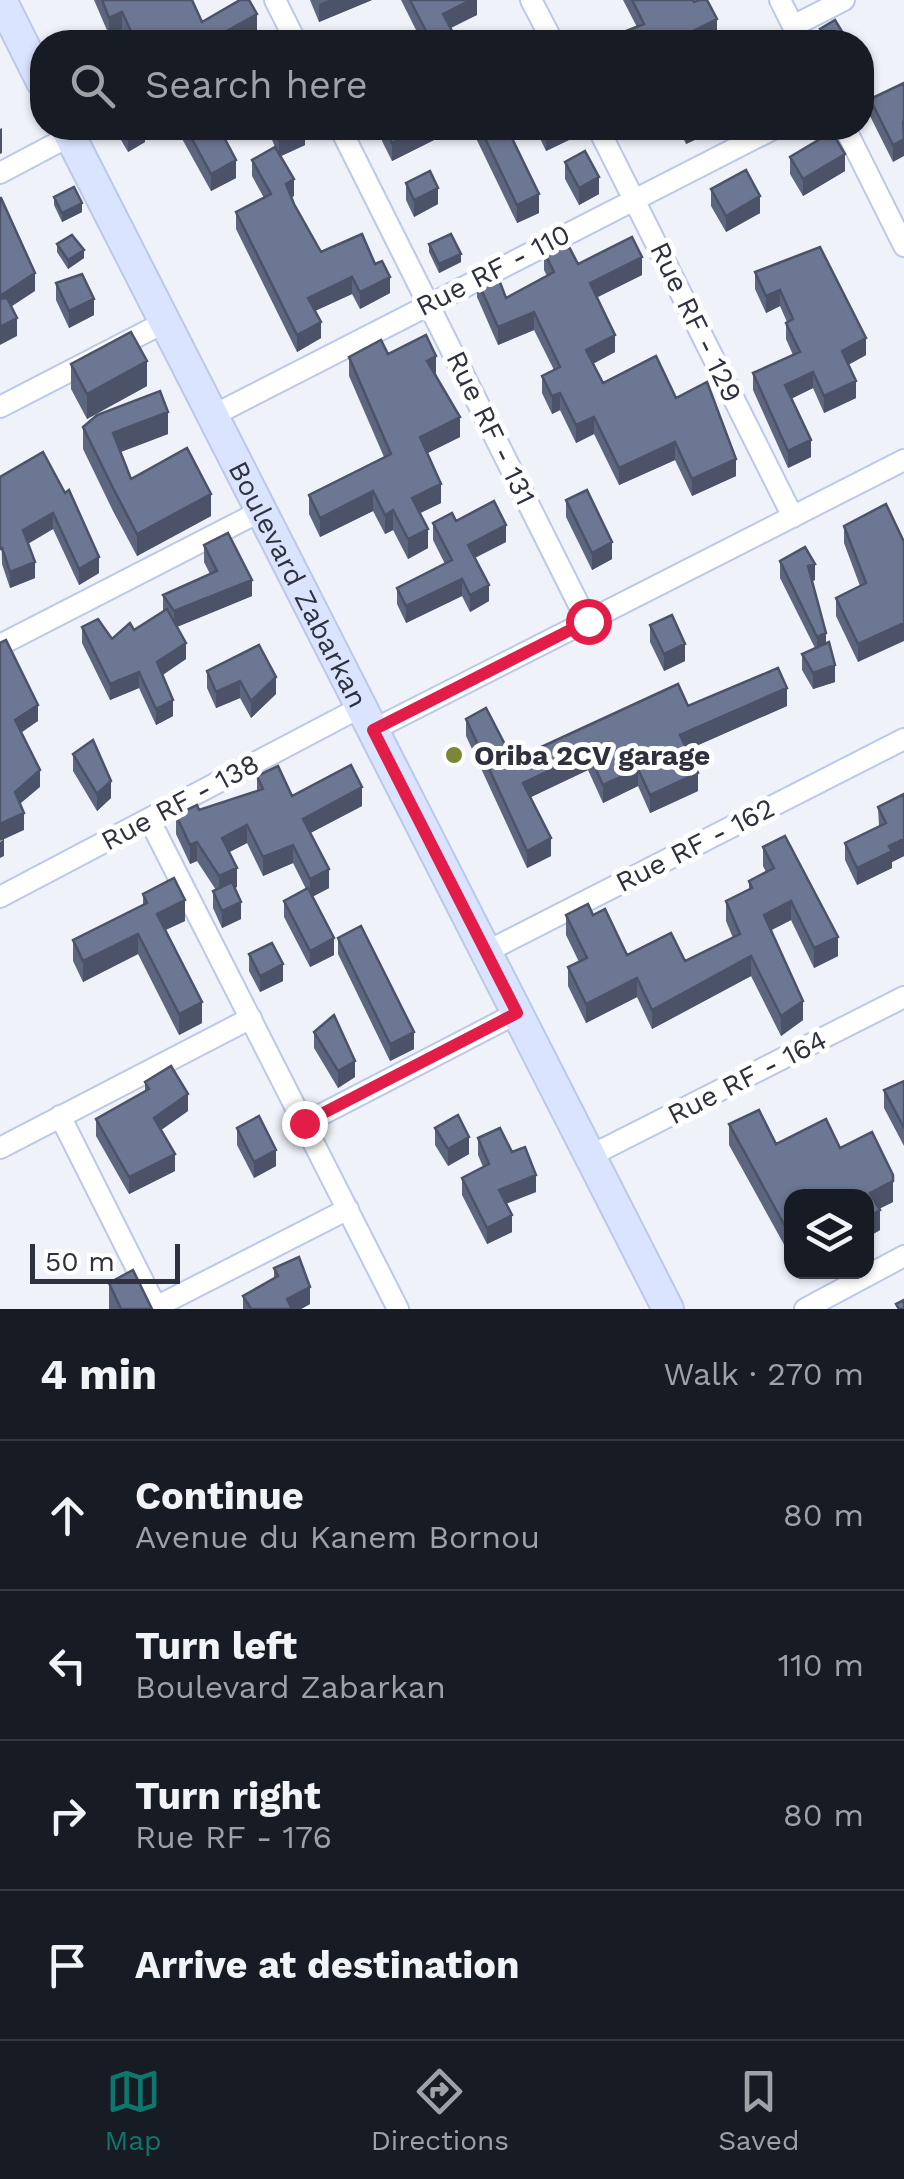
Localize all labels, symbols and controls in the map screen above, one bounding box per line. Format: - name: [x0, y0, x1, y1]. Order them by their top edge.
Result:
- search box: [30, 30, 874, 140]
- icon: search: [65, 58, 120, 113]
- text: Search here: [145, 63, 368, 107]
- street label: Rue RF - 110: [410, 217, 576, 323]
- street label: Rue RF - 129: [643, 237, 749, 407]
- street label: Rue RF - 131: [439, 346, 543, 510]
- street label: Boulevard Zabarkan: [222, 455, 375, 713]
- route start: [566, 599, 612, 645]
- place label: Oriba 2CV garage: [474, 739, 710, 772]
- marker: Oriba 2CV garage: [443, 744, 465, 766]
- street label: Rue RF - 138: [96, 747, 264, 857]
- street label: Rue RF - 162: [610, 791, 780, 899]
- street label: Rue RF - 164: [662, 1023, 832, 1131]
- route end: [282, 1101, 328, 1147]
- map controls: [784, 1189, 874, 1279]
- button: layers: [784, 1189, 874, 1279]
- scale bar: [30, 1239, 180, 1284]
- text: 50 m: [45, 1245, 115, 1278]
- text: 4 min: [40, 1350, 157, 1399]
- text: Walk · 270 m: [663, 1355, 864, 1393]
- text: Continue: [135, 1474, 304, 1518]
- icon: ahead: [40, 1488, 95, 1543]
- text: 80 m: [783, 1496, 864, 1534]
- text: Avenue du Kanem Bornou: [135, 1518, 540, 1556]
- text: Turn left: [135, 1624, 297, 1668]
- icon: left: [40, 1638, 95, 1693]
- text: 110 m: [778, 1646, 864, 1684]
- text: Boulevard Zabarkan: [135, 1668, 446, 1706]
- text: Turn right: [135, 1774, 321, 1818]
- icon: right: [40, 1788, 95, 1843]
- text: 80 m: [783, 1796, 864, 1834]
- text: Rue RF - 176: [135, 1818, 332, 1856]
- icon: arrive: [40, 1938, 95, 1993]
- text: Arrive at destination: [135, 1943, 520, 1987]
- tab: Map: [105, 2064, 162, 2157]
- tab: Directions: [371, 2064, 509, 2157]
- tab: Saved: [718, 2064, 799, 2157]

